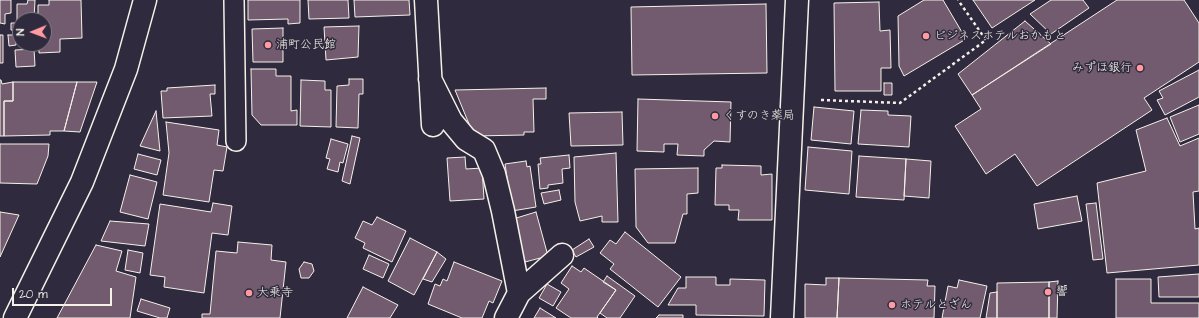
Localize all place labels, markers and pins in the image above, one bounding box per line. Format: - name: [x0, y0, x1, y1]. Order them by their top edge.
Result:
- place label: ビジネスホテルおかもと: [934, 29, 1066, 43]
- marker: ビジネスホテルおかもと: [921, 31, 931, 41]
- place label: 浦町公民館: [276, 38, 336, 52]
- marker: 浦町公民館: [263, 40, 273, 50]
- place label: みずほ銀行: [1072, 61, 1132, 75]
- marker: みずほ銀行: [1135, 63, 1145, 73]
- place label: くすのき薬局: [723, 109, 795, 123]
- marker: くすのき薬局: [710, 111, 720, 121]
- place label: 響: [1056, 285, 1068, 299]
- place label: 大乗寺: [257, 286, 293, 300]
- marker: 響: [1043, 287, 1053, 297]
- marker: 大乗寺: [244, 288, 254, 298]
- place label: ホテルとざん: [900, 298, 972, 312]
- marker: ホテルとざん: [887, 300, 897, 310]

